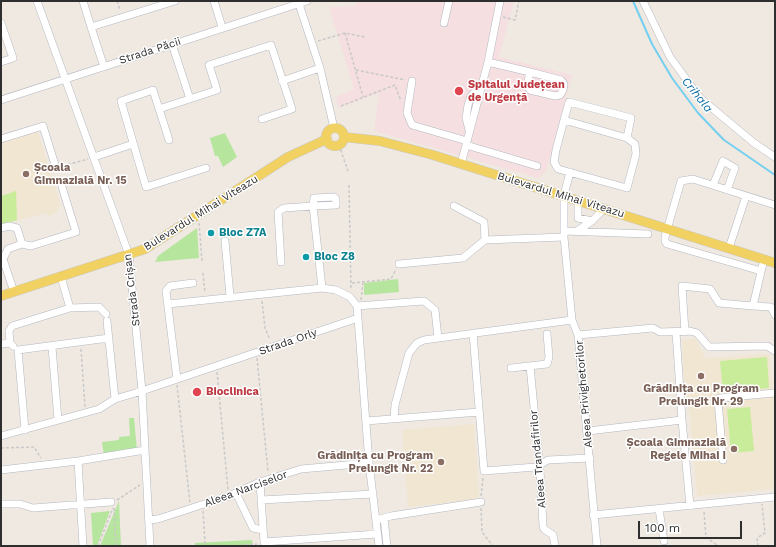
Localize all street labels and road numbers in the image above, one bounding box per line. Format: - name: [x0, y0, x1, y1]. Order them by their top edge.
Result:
- street label: Strada Păcii: [118, 35, 182, 67]
- street label: Bulevardul Mihai Viteazu: [496, 169, 626, 221]
- street label: Bulevardul Mihai Viteazu: [141, 172, 261, 254]
- street label: Strada Crișan: [121, 253, 143, 327]
- street label: Strada Orly: [257, 326, 319, 358]
- street label: Aleea Privighetorilor: [573, 340, 595, 448]
- street label: Aleea Trandafirilor: [527, 409, 549, 509]
- street label: Aleea Narciselor: [203, 468, 289, 510]

